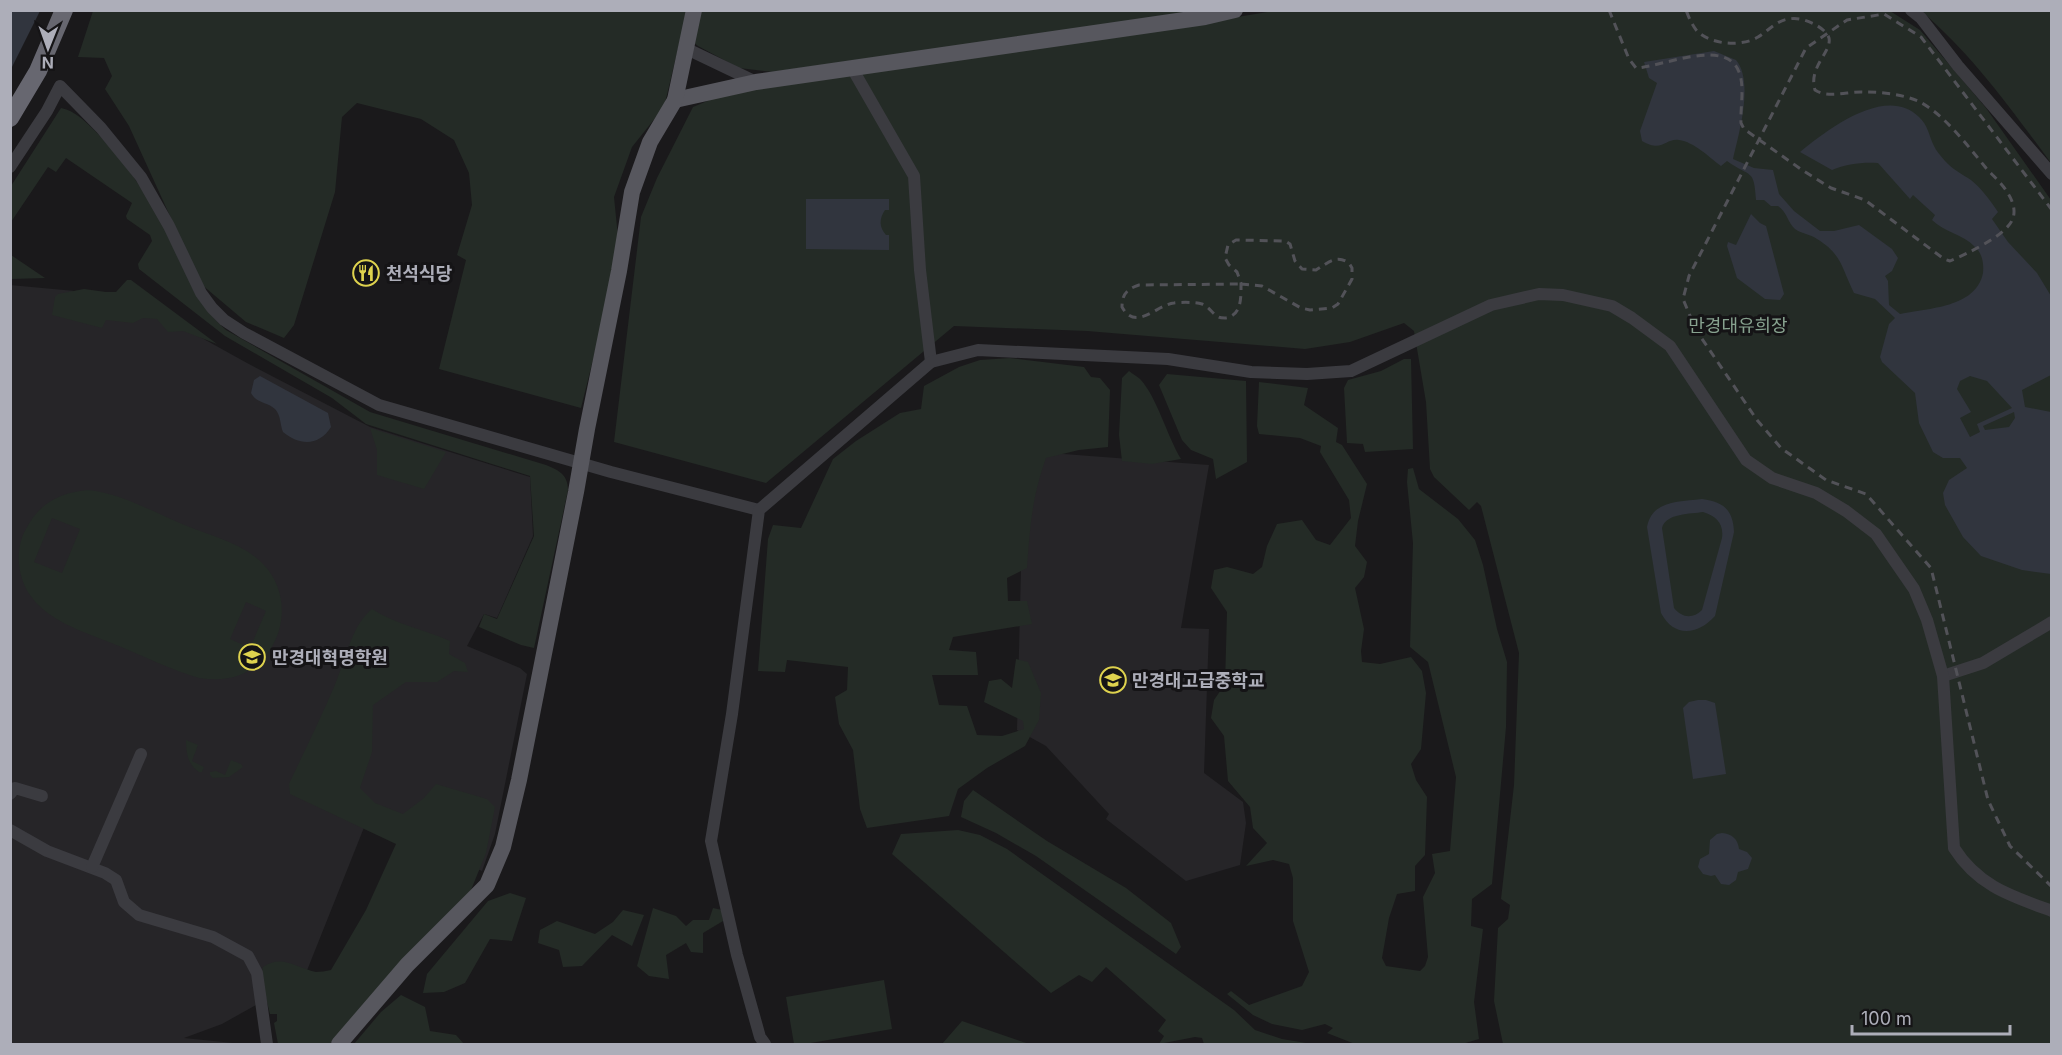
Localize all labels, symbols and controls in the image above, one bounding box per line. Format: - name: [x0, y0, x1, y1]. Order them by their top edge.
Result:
- north arrow: [18, 18, 78, 78]
- text: N: [41, 53, 54, 73]
- restaurant icon: 천석식당: [351, 258, 381, 288]
- place label: 천석식당: [386, 263, 452, 284]
- park label: 만경대유희장: [1688, 315, 1788, 336]
- school or university icon: 만경대혁명학원: [237, 642, 267, 672]
- place label: 만경대혁명학원: [272, 647, 388, 668]
- school or university icon: 만경대고급중학교: [1098, 665, 1128, 695]
- place label: 만경대고급중학교: [1132, 670, 1264, 691]
- scale bar: [1852, 998, 2010, 1036]
- text: 100 m: [1861, 1008, 1912, 1029]

